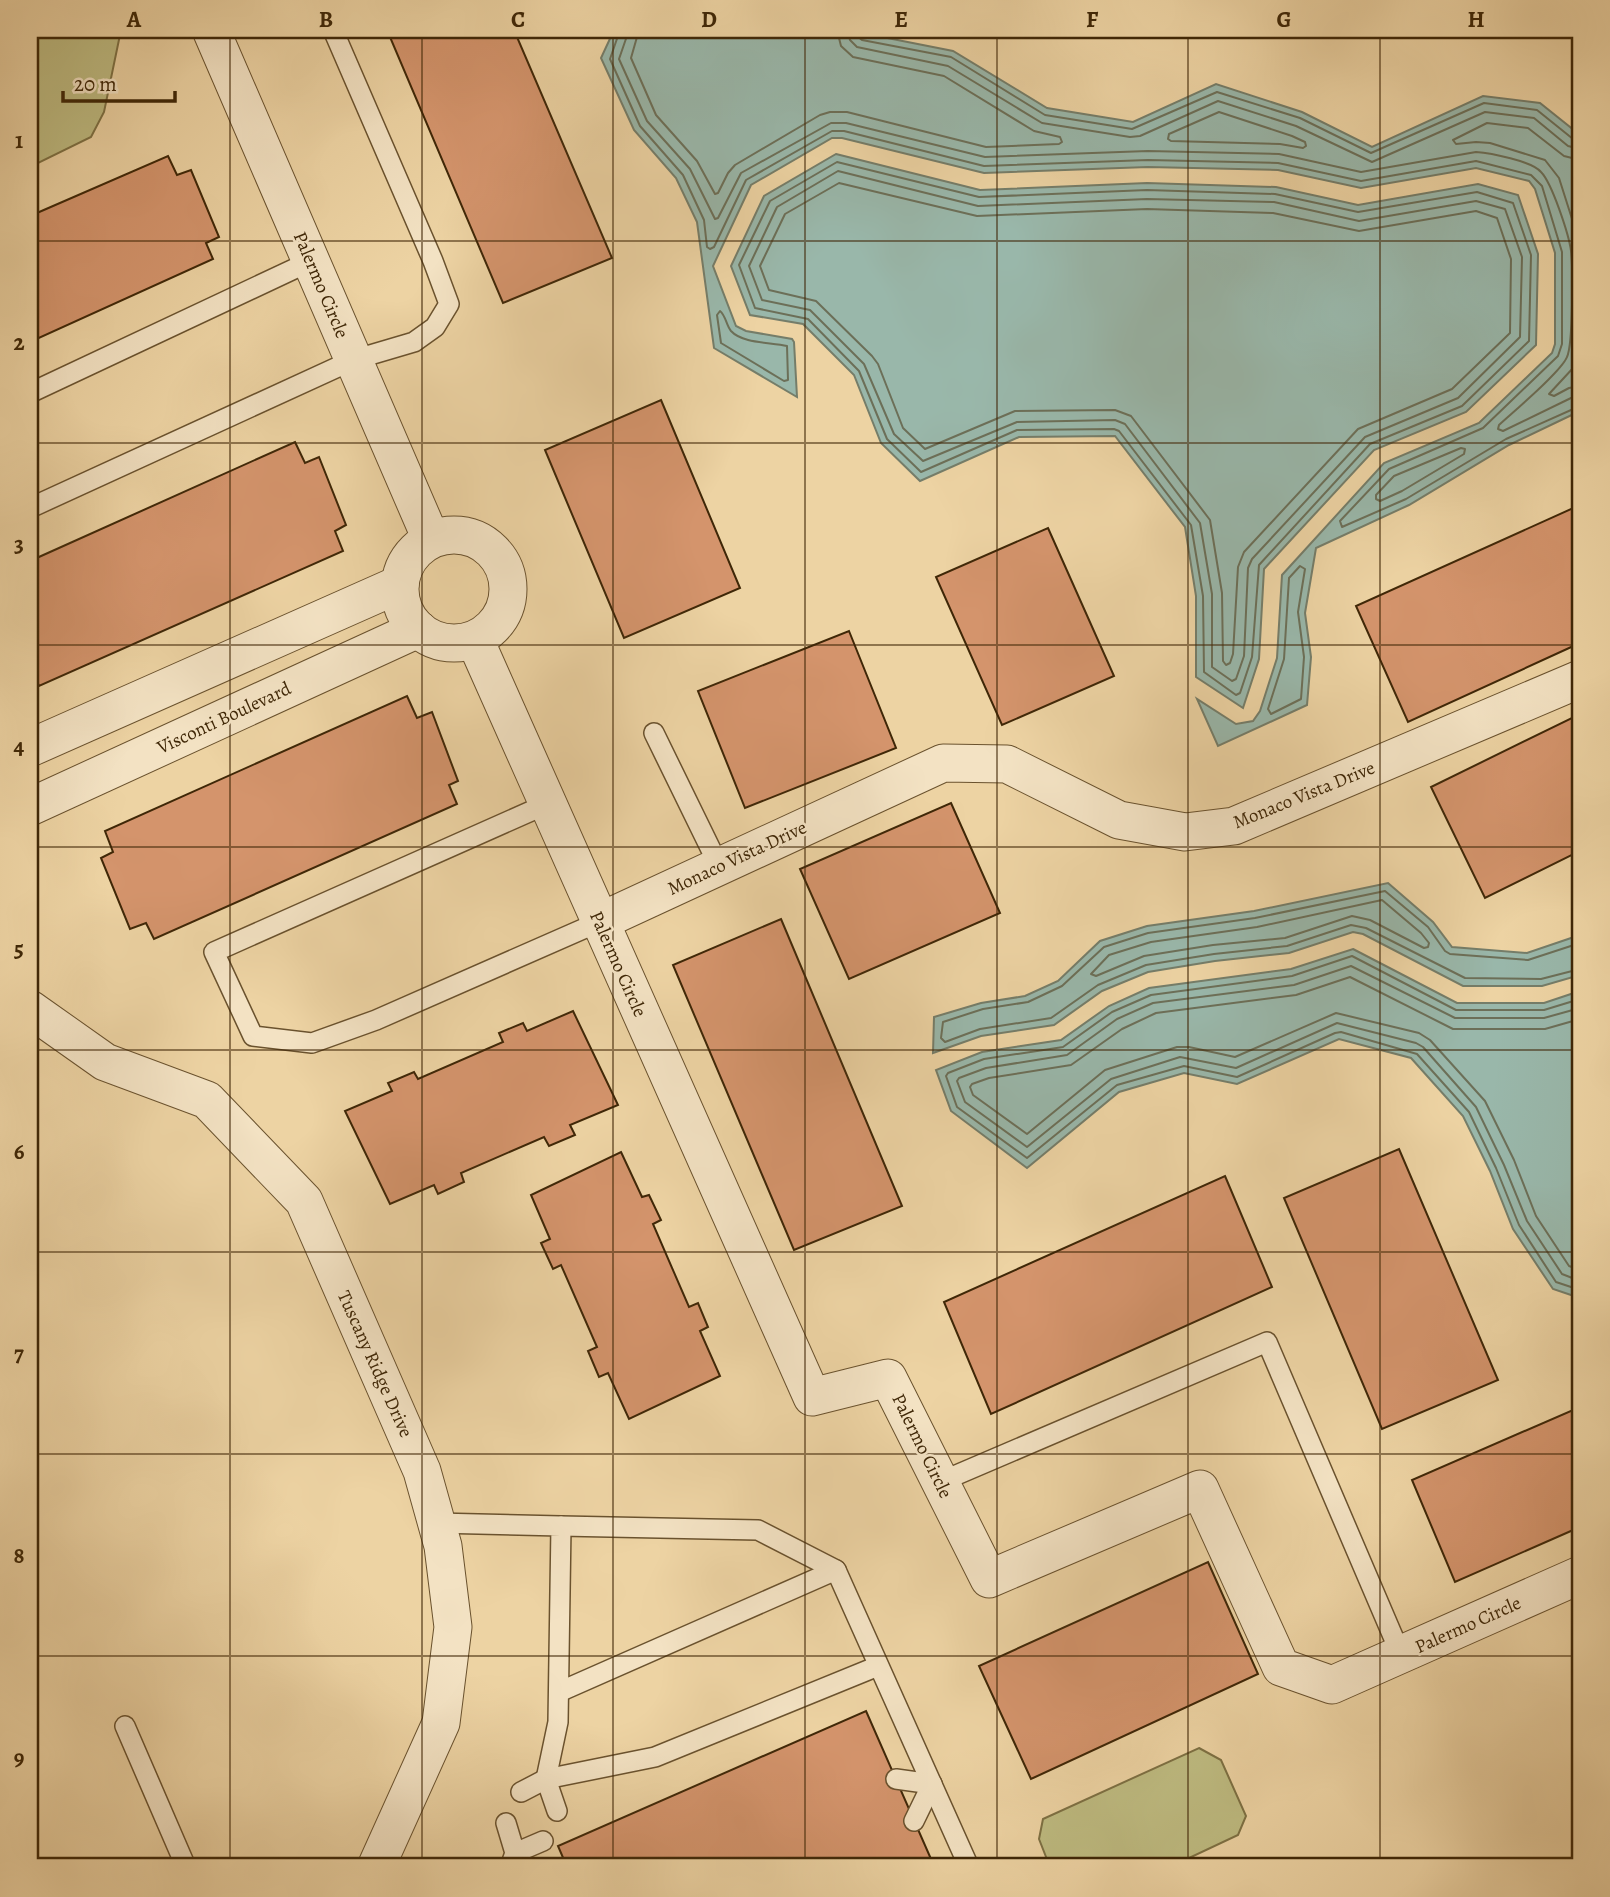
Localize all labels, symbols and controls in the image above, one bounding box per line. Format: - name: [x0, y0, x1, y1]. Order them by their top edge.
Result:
- text: A: [126, 4, 142, 35]
- text: B: [319, 4, 333, 35]
- text: C: [511, 4, 525, 35]
- text: D: [701, 4, 717, 35]
- text: E: [894, 4, 908, 35]
- text: F: [1086, 4, 1099, 35]
- text: G: [1276, 4, 1292, 35]
- text: H: [1467, 4, 1485, 35]
- scale bar: [63, 60, 175, 104]
- text: 20 m: [74, 70, 117, 98]
- text: 1: [15, 125, 23, 156]
- street label: Palermo Circle: [287, 228, 355, 342]
- text: 2: [13, 327, 25, 358]
- text: 3: [14, 529, 24, 560]
- street label: Visconti Boulevard: [152, 675, 296, 761]
- text: 4: [14, 731, 25, 762]
- street label: Monaco Vista Drive: [1229, 755, 1379, 835]
- street label: Monaco Vista Drive: [663, 814, 811, 902]
- street label: Palermo Circle: [583, 907, 653, 1021]
- text: 5: [14, 933, 24, 964]
- text: 6: [14, 1136, 25, 1167]
- street label: Tuscany Ridge Drive: [331, 1286, 419, 1442]
- text: 7: [14, 1338, 24, 1369]
- street label: Palermo Circle: [885, 1389, 959, 1503]
- text: 8: [13, 1540, 25, 1571]
- street label: Palermo Circle: [1411, 1590, 1525, 1660]
- text: 9: [14, 1742, 24, 1773]

